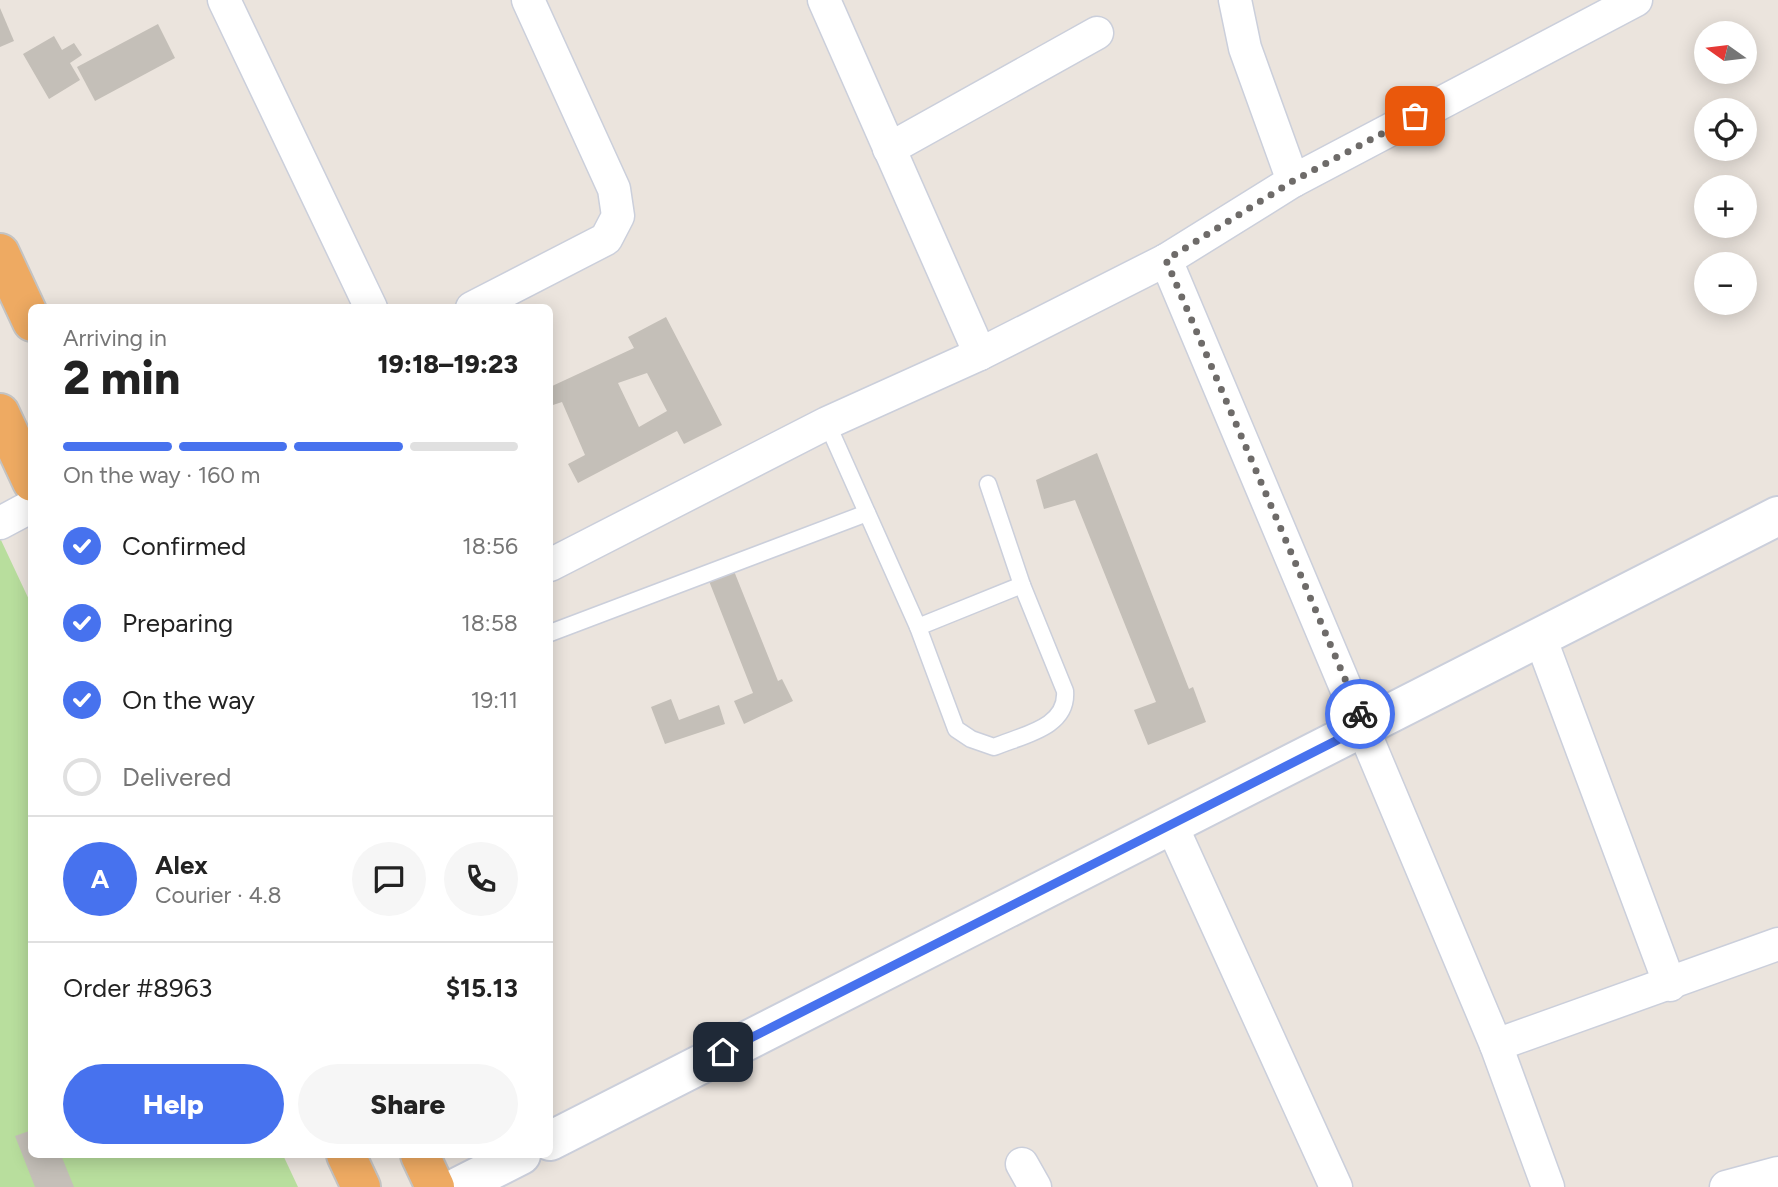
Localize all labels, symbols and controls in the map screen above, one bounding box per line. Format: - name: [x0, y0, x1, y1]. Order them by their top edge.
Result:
- north arrow: [1694, 21, 1757, 84]
- map controls: [1694, 21, 1757, 315]
- pin: [1385, 86, 1445, 146]
- icon: bag: [1396, 97, 1434, 135]
- button: locate: [1694, 98, 1757, 161]
- button: +: [1694, 175, 1757, 238]
- button: −: [1694, 252, 1757, 315]
- text: Arriving in: [63, 324, 167, 352]
- text: 19:18–19:23: [377, 348, 518, 380]
- text: 2 min: [63, 350, 180, 406]
- text: On the way · 160 m: [63, 461, 260, 489]
- icon: check: [63, 527, 101, 565]
- text: Confirmed: [122, 530, 246, 562]
- text: 18:56: [462, 532, 518, 560]
- icon: check: [63, 604, 101, 642]
- text: Preparing: [122, 607, 233, 639]
- text: 18:58: [461, 609, 518, 637]
- courier: [1325, 679, 1395, 749]
- icon: check: [63, 681, 101, 719]
- text: On the way: [122, 684, 255, 716]
- text: 19:11: [471, 686, 518, 714]
- icon: bike: [1341, 695, 1379, 733]
- text: Delivered: [122, 761, 231, 793]
- button: chat: [352, 842, 426, 916]
- button: phone: [444, 842, 518, 916]
- text: Alex: [155, 849, 208, 881]
- text: A: [91, 863, 109, 895]
- text: Courier · 4.8: [155, 881, 282, 909]
- text: Order #8963: [63, 972, 213, 1004]
- text: $15.13: [446, 972, 518, 1004]
- pin: [693, 1022, 753, 1082]
- icon: home: [704, 1033, 742, 1071]
- button: Help: [63, 1064, 284, 1144]
- button: Share: [298, 1064, 518, 1144]

